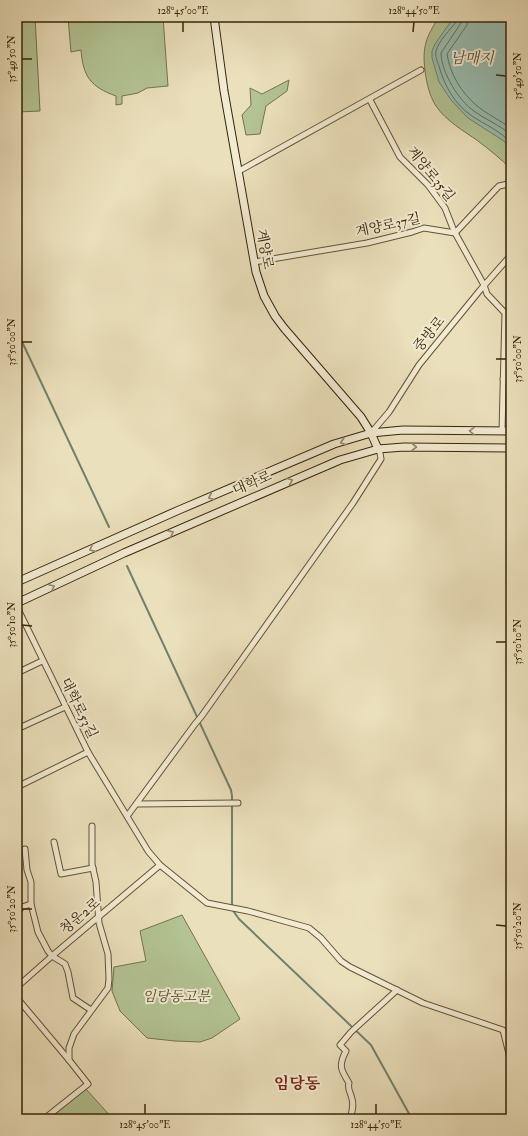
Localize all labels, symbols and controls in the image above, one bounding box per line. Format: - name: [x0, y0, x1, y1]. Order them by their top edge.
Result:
- text: 128°45'00"E: [157, 5, 209, 17]
- text: 128°44'50"E: [388, 5, 440, 17]
- text: 35°49'50"N: [6, 35, 18, 83]
- water label: 남매지: [450, 49, 495, 68]
- text: 35°49'50"N: [512, 52, 524, 100]
- street label: 계양로35길: [404, 143, 458, 205]
- street label: 계양로37길: [354, 210, 422, 240]
- street label: 계양로: [253, 227, 277, 271]
- street label: 중방로: [410, 313, 449, 355]
- text: 35°50'00"N: [6, 318, 18, 366]
- text: 35°50'00"N: [512, 335, 524, 383]
- one-way arrow: [469, 427, 475, 435]
- one-way arrow: [340, 437, 347, 446]
- one-way arrow: [411, 443, 417, 451]
- street label: 대학로: [230, 467, 274, 499]
- one-way arrow: [286, 477, 293, 485]
- one-way arrow: [207, 492, 215, 500]
- one-way arrow: [167, 529, 174, 537]
- one-way arrow: [88, 544, 96, 552]
- one-way arrow: [48, 584, 56, 592]
- text: 35°50'10"N: [6, 602, 18, 648]
- text: 35°50'10"N: [512, 619, 524, 665]
- street label: 대학로53길: [57, 675, 101, 741]
- text: 35°50'20"N: [6, 885, 18, 933]
- street label: 청운2로: [56, 894, 104, 938]
- text: 35°50'20"N: [512, 902, 524, 950]
- park label: 임당동고분: [142, 988, 211, 1005]
- district label: 임당동: [274, 1074, 321, 1094]
- text: 128°45'00"E: [119, 1119, 171, 1131]
- text: 128°44'50"E: [350, 1119, 402, 1131]

